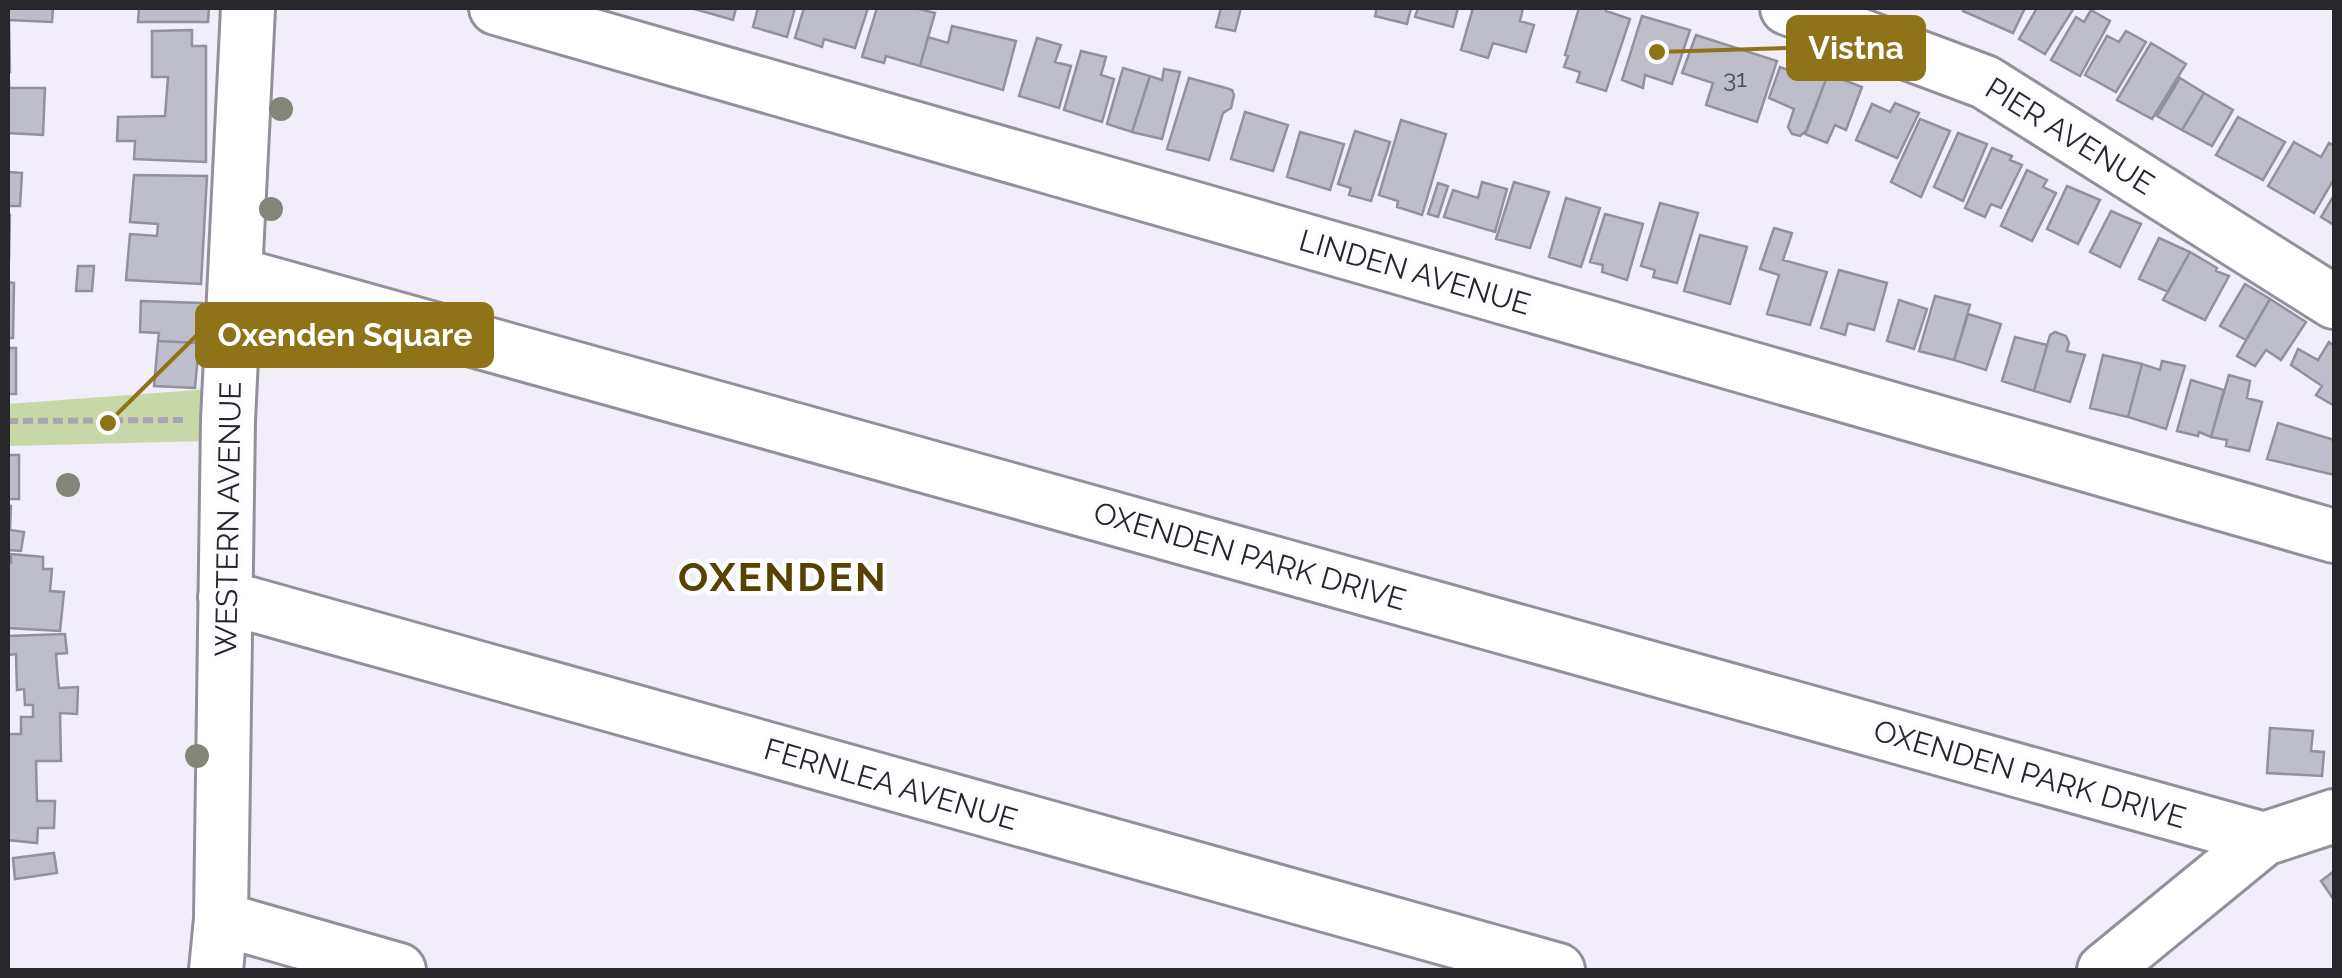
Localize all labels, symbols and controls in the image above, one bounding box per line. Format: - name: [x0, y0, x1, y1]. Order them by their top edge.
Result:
- callout: Vistna: [1788, 17, 1924, 79]
- text: Vistna: [1808, 29, 1904, 66]
- house number: 31: [1723, 63, 1747, 93]
- street label: PIER AVENUE: [1979, 70, 2161, 202]
- street label: LINDEN AVENUE: [1295, 222, 1535, 322]
- callout: Oxenden Square: [197, 304, 492, 366]
- text: Oxenden Square: [218, 316, 472, 353]
- street label: WESTERN AVENUE: [208, 381, 248, 657]
- street label: OXENDEN PARK DRIVE: [1090, 495, 1410, 617]
- district label: OXENDEN: [678, 553, 888, 600]
- street label: OXENDEN PARK DRIVE: [1870, 713, 2190, 835]
- street label: FERNLEA AVENUE: [760, 731, 1022, 837]

